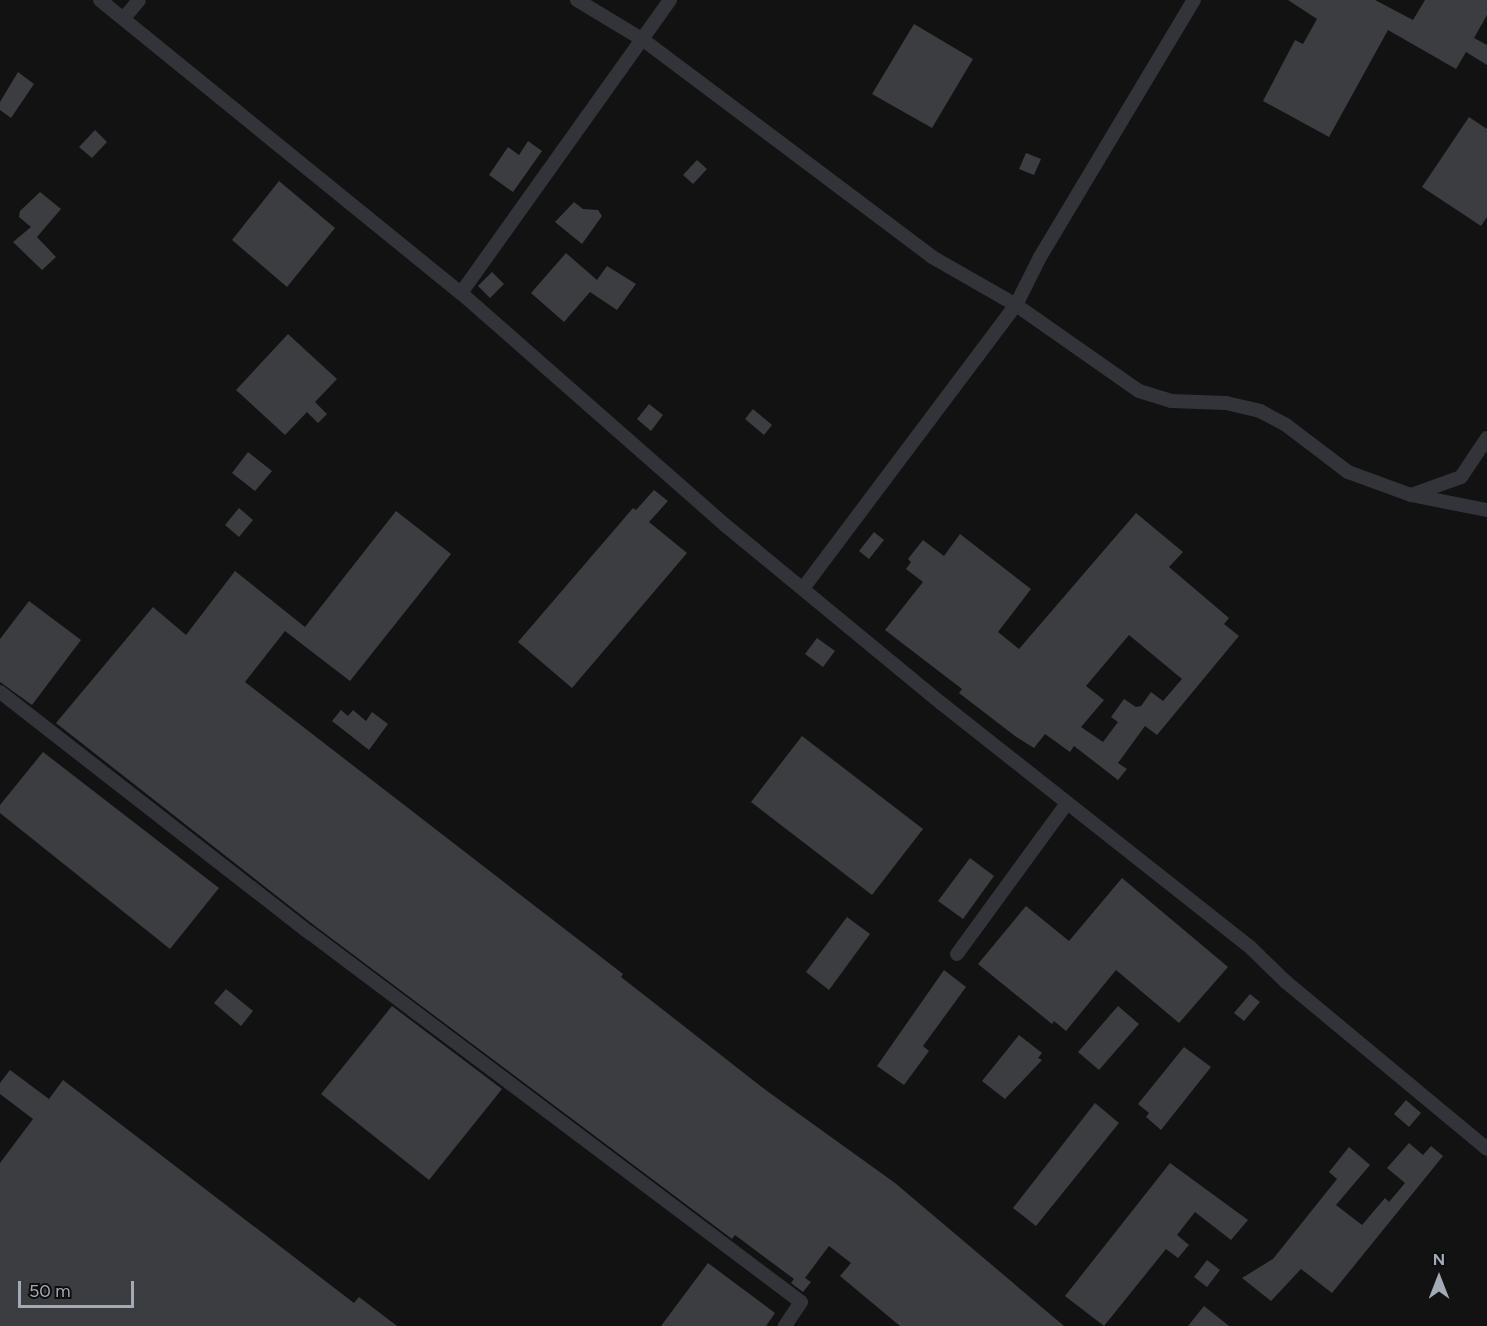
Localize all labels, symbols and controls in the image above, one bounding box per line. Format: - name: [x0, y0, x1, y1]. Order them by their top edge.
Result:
- north arrow: [1409, 1248, 1469, 1308]
- text: N: [1433, 1250, 1445, 1269]
- scale bar: [21, 1269, 136, 1307]
- text: 50 m: [29, 1280, 71, 1302]

